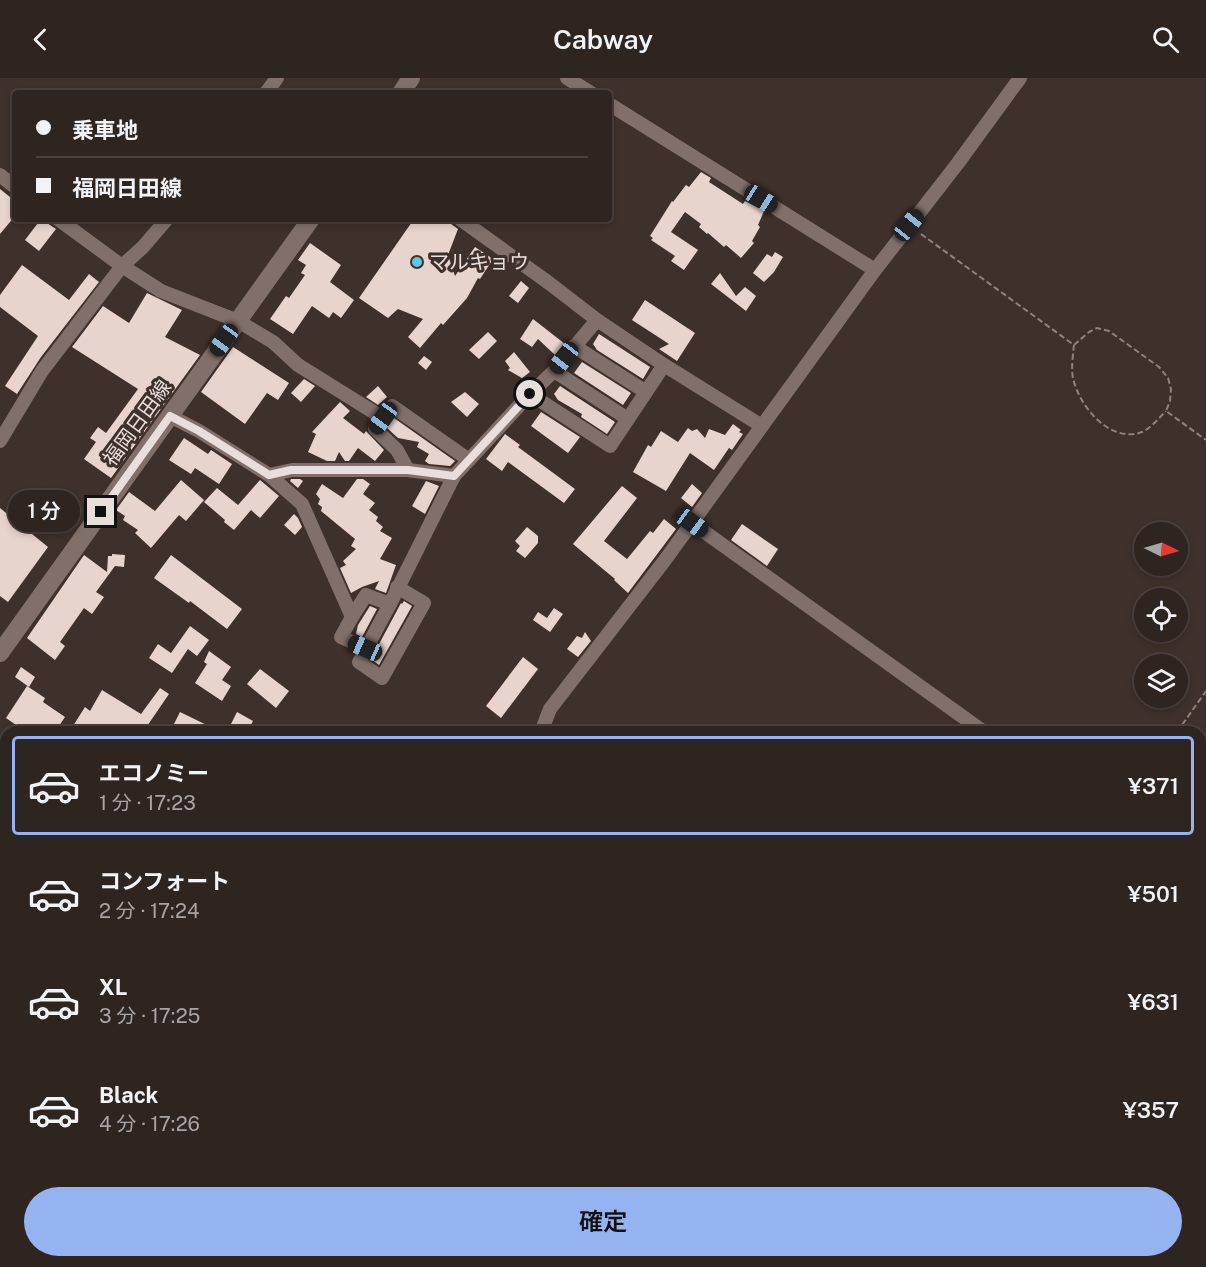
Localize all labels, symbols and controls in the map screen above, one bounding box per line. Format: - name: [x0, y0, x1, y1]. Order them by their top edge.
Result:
- icon: back: [24, 23, 57, 56]
- text: Cabway: [553, 23, 653, 55]
- icon: search: [1149, 23, 1182, 56]
- text: 乗車地: [72, 117, 138, 143]
- text: 福岡日田線: [72, 175, 182, 201]
- car: [741, 182, 781, 216]
- car: [891, 205, 927, 245]
- place label: マルキョウ: [429, 250, 529, 274]
- marker: マルキョウ: [410, 255, 424, 269]
- car: [206, 320, 242, 360]
- car: [546, 338, 582, 378]
- street label: 福岡日田線: [98, 375, 176, 471]
- route start: [516, 380, 543, 407]
- car: [365, 398, 401, 438]
- callout: 1 分: [8, 491, 80, 533]
- route end: [87, 498, 114, 525]
- text: 1 分: [27, 499, 61, 523]
- car: [672, 505, 712, 541]
- north arrow: [1134, 522, 1188, 576]
- map controls: [1134, 522, 1188, 708]
- button: locate: [1134, 588, 1188, 642]
- car: [345, 632, 385, 664]
- button: layers: [1134, 654, 1188, 708]
- icon: car: [27, 759, 81, 813]
- text: エコノミー: [99, 760, 209, 786]
- text: ¥371: [1128, 773, 1179, 799]
- text: 1 分 · 17:23: [99, 791, 196, 815]
- icon: car: [27, 867, 81, 921]
- text: コンフォート: [99, 868, 230, 894]
- text: ¥501: [1127, 881, 1179, 907]
- text: 2 分 · 17:24: [99, 899, 200, 923]
- text: XL: [99, 974, 127, 1000]
- icon: car: [27, 975, 81, 1029]
- text: ¥631: [1127, 989, 1179, 1015]
- text: 3 分 · 17:25: [99, 1004, 200, 1028]
- text: Black: [99, 1082, 158, 1108]
- icon: car: [27, 1083, 81, 1137]
- text: ¥357: [1123, 1097, 1179, 1123]
- text: 4 分 · 17:26: [99, 1112, 200, 1136]
- button: 確定: [24, 1187, 1182, 1256]

